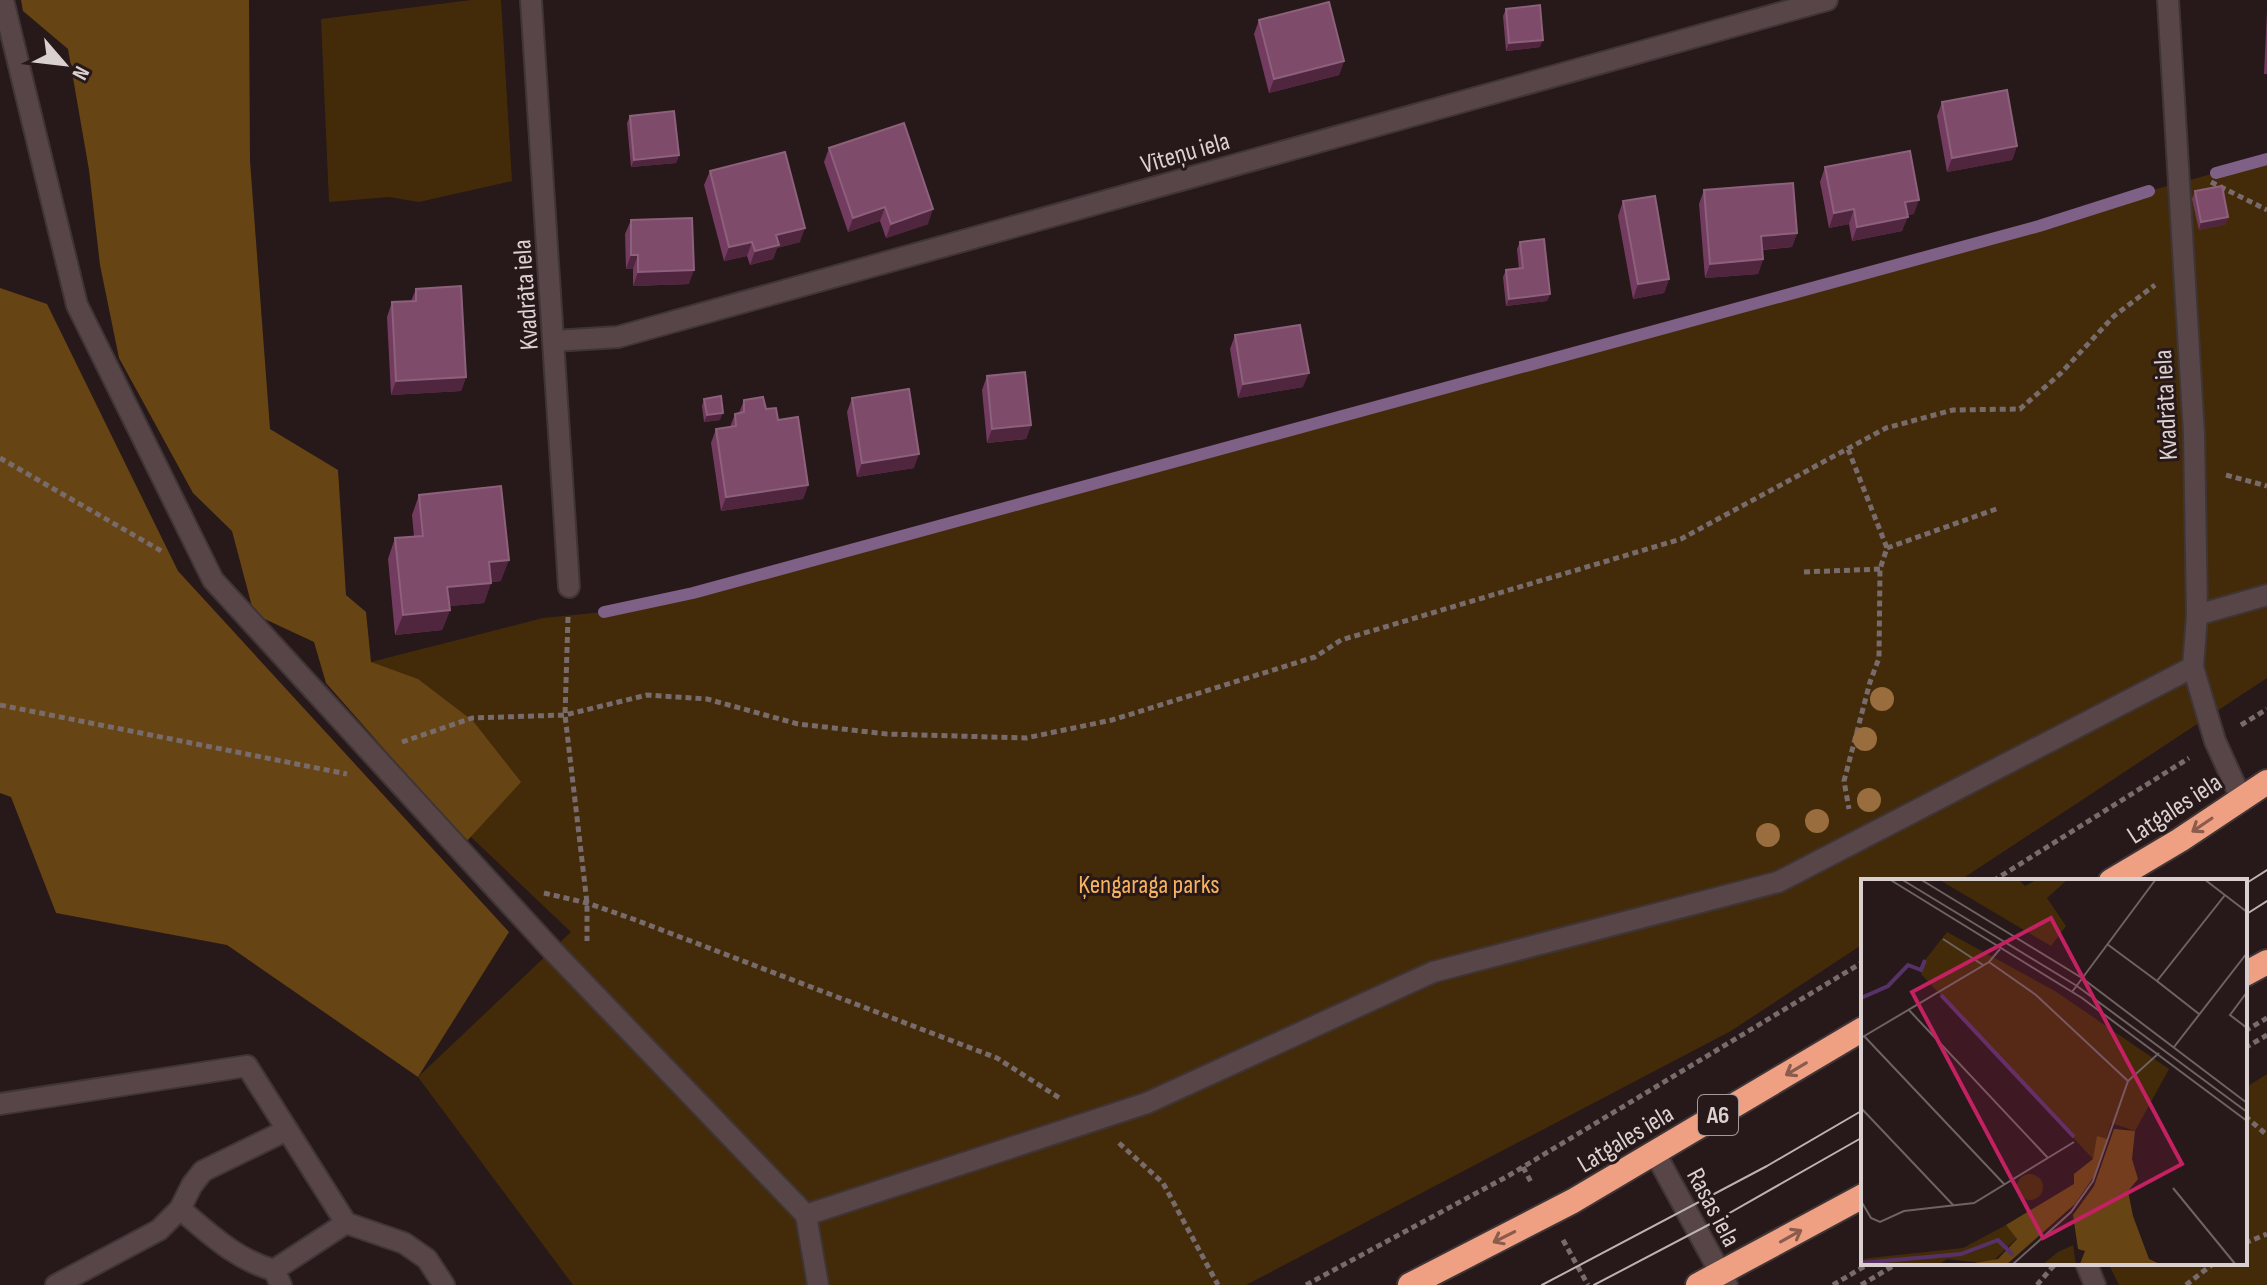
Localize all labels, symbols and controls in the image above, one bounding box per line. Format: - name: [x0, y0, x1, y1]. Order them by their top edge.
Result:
- north arrow: [24, 24, 104, 104]
- text: N: [66, 61, 95, 84]
- street label: Vīteņu iela: [1137, 126, 1233, 181]
- street label: Kvadrāta iela: [507, 239, 546, 351]
- street label: Kvadrāta iela: [2148, 349, 2185, 461]
- street label: Latgales iela: [2122, 767, 2228, 851]
- one-way arrow: [2191, 817, 2213, 833]
- park label: Ķengaraga parks: [1078, 870, 1220, 901]
- inset map: [1861, 879, 2247, 1265]
- one-way arrow: [1785, 1061, 1808, 1077]
- road number: A6: [1698, 1095, 1738, 1135]
- street label: Latgales iela: [1572, 1099, 1679, 1180]
- street label: Rasas iela: [1679, 1163, 1746, 1252]
- one-way arrow: [1779, 1227, 1802, 1243]
- one-way arrow: [1492, 1230, 1516, 1245]

